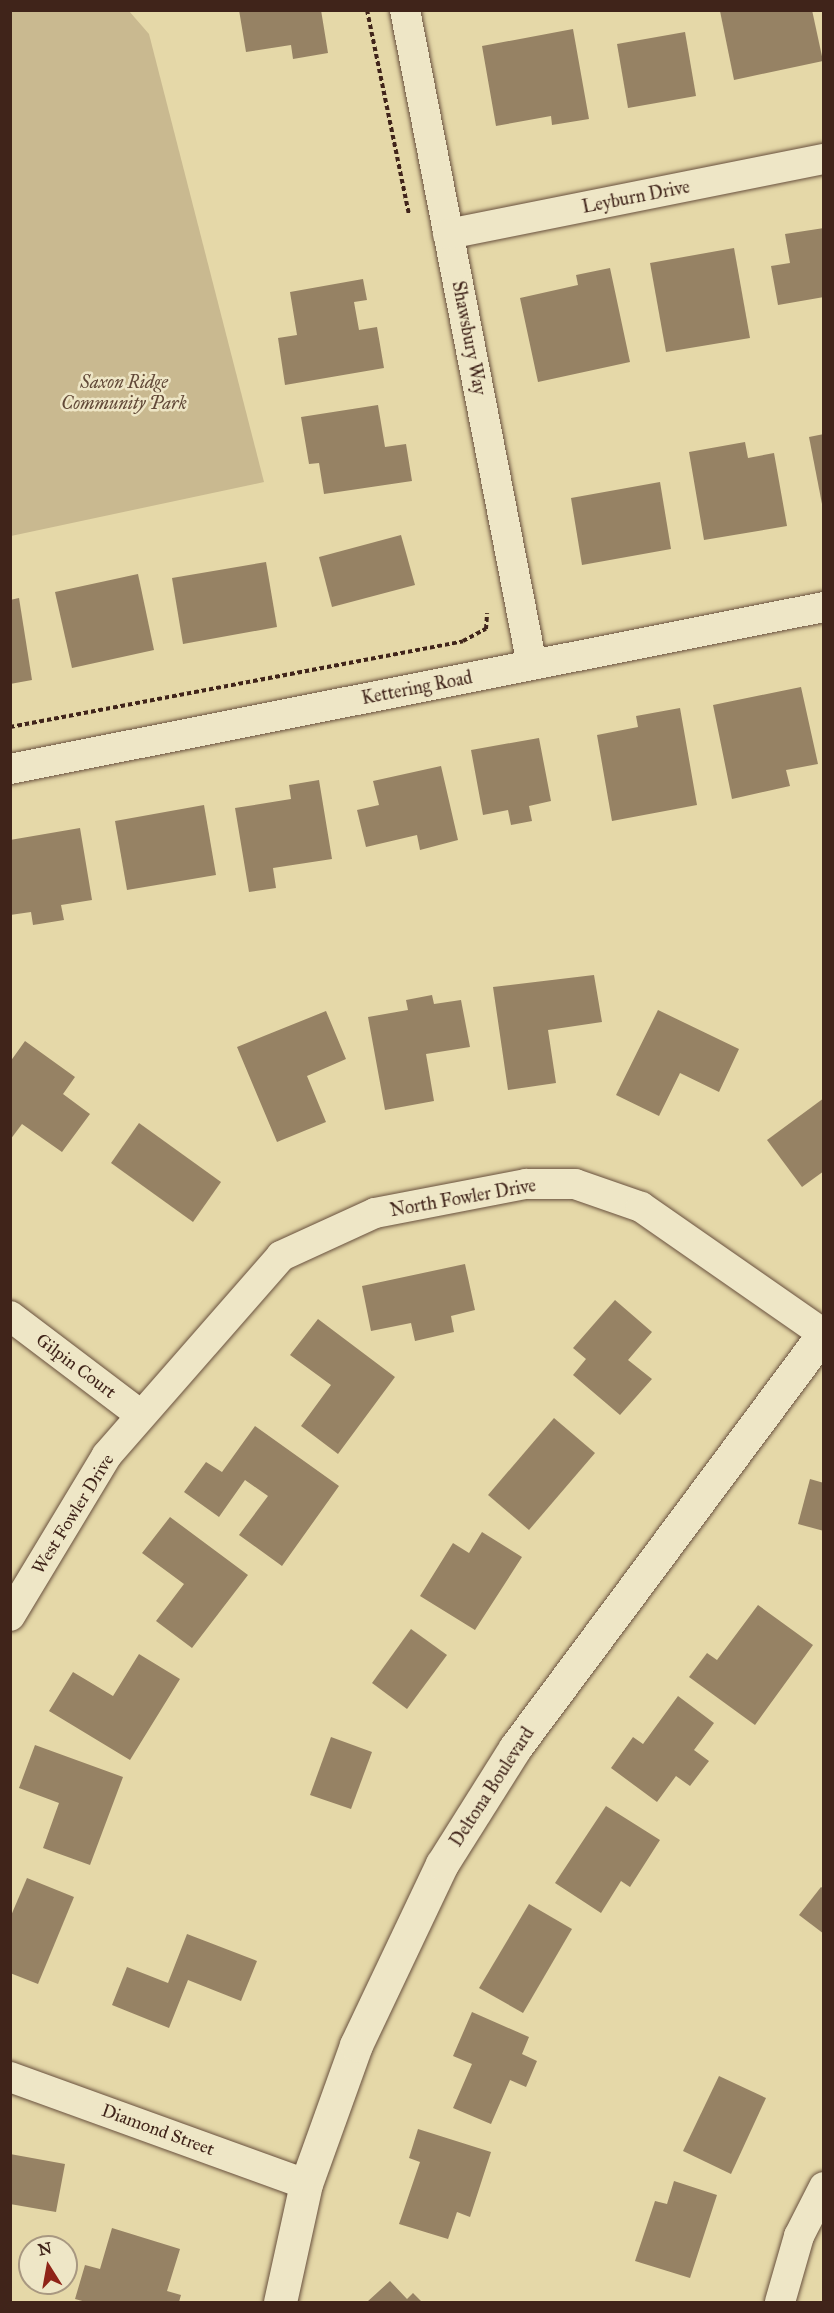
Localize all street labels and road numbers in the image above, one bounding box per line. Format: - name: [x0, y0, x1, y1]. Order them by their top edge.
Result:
- street label: Leyburn Drive: [580, 176, 692, 218]
- street label: Shawsbury Way: [447, 279, 491, 397]
- street label: Kettering Road: [360, 667, 474, 709]
- street label: North Fowler Drive: [388, 1175, 538, 1221]
- street label: Gilpin Court: [32, 1329, 120, 1403]
- street label: West Fowler Drive: [27, 1450, 119, 1578]
- street label: Deltona Boulevard: [445, 1723, 539, 1851]
- street label: Diamond Street: [99, 2100, 217, 2160]

